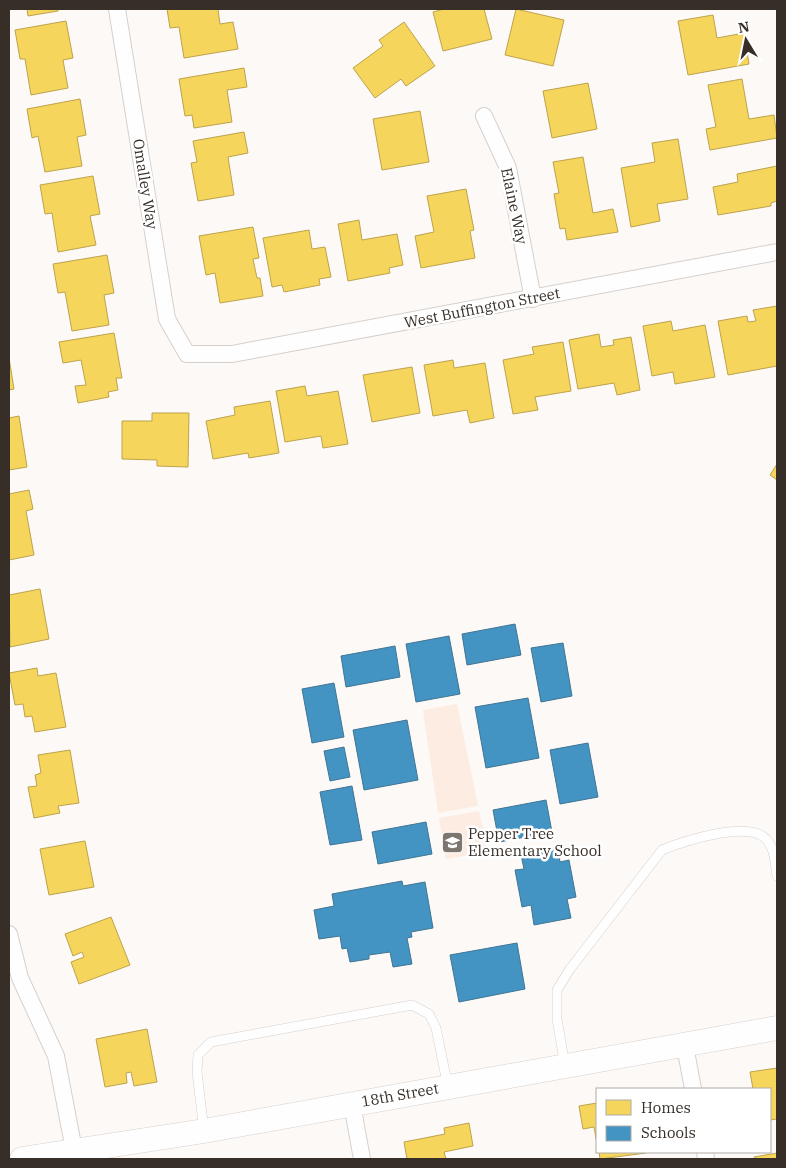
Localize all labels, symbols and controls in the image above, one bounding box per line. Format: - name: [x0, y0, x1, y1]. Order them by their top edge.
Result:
- north arrow: [721, 15, 771, 65]
- text: N: [737, 17, 751, 37]
- street label: Omalley Way: [129, 137, 162, 231]
- street label: Elaine Way: [497, 166, 532, 246]
- street label: West Buffington Street: [402, 283, 561, 332]
- place label: Pepper Tree Elementary School: [468, 824, 602, 860]
- school or university icon: Pepper Tree Elementary School: [440, 831, 464, 855]
- street label: 18th Street: [360, 1078, 440, 1111]
- legend: [596, 1088, 771, 1153]
- text: Homes: [641, 1098, 691, 1117]
- text: Schools: [641, 1123, 696, 1142]

